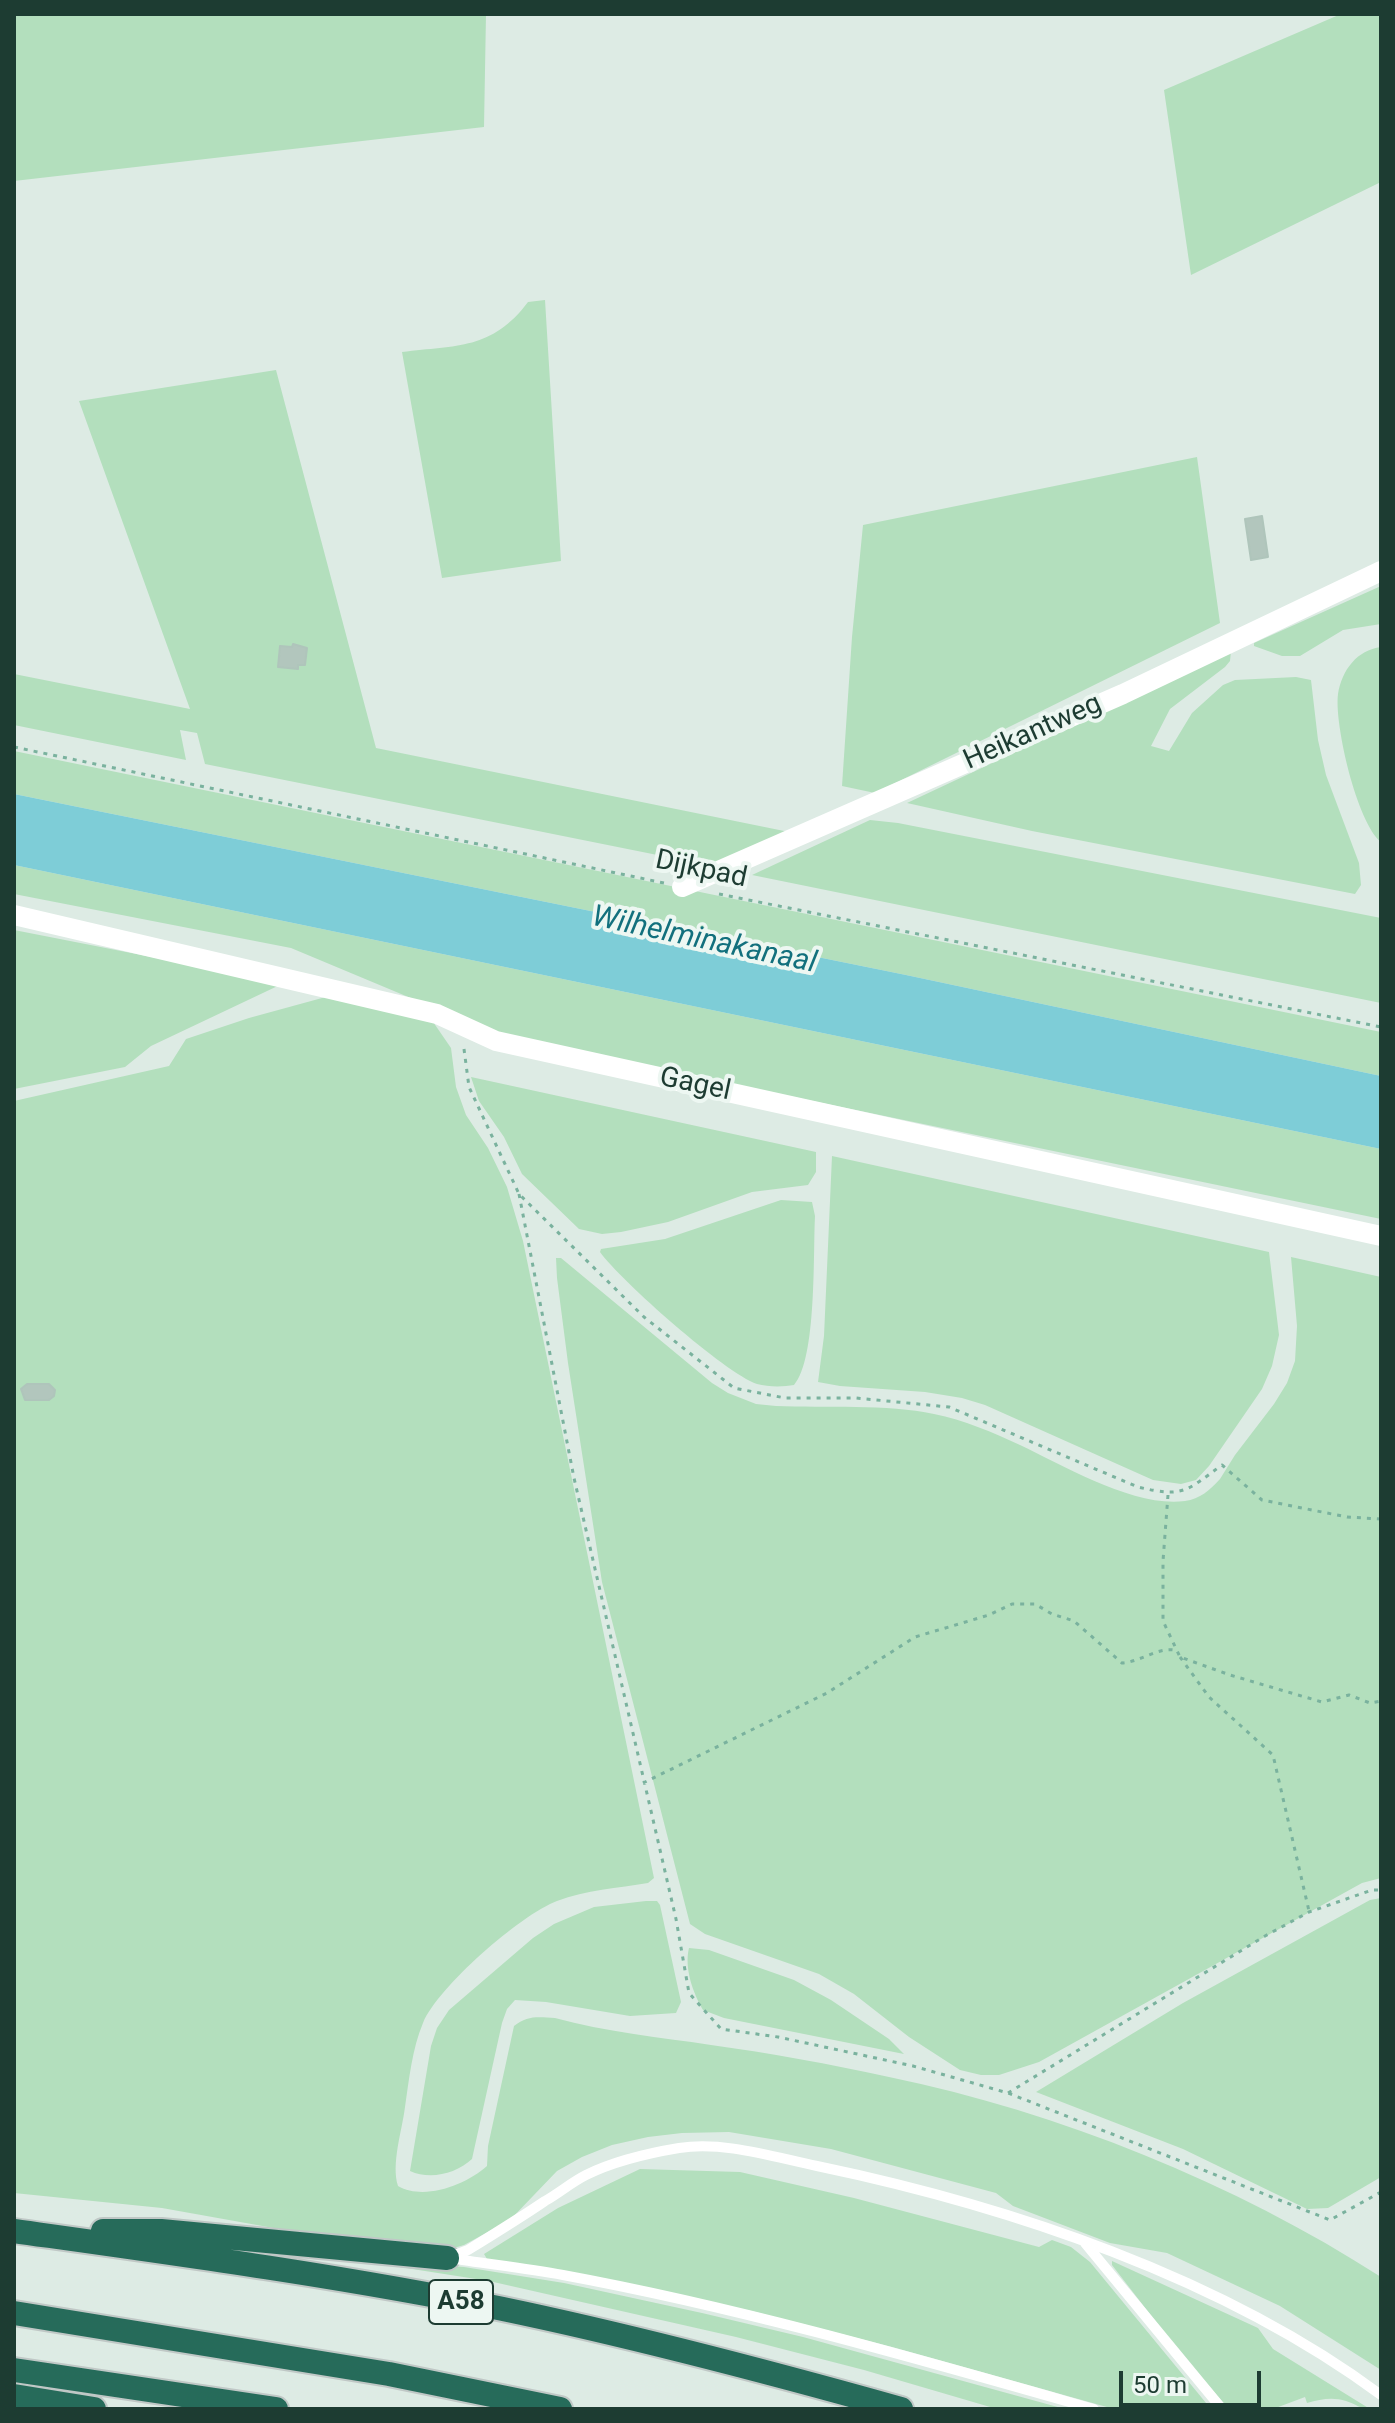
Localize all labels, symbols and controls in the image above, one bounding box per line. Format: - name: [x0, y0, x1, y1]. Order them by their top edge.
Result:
- street label: Heikantweg: [959, 688, 1107, 778]
- street label: Dijkpad: [652, 844, 750, 896]
- water label: Wilhelminakanaal: [589, 900, 819, 982]
- street label: Gagel: [656, 1061, 734, 1109]
- road number: A58: [429, 2280, 493, 2324]
- scale bar: [1123, 2355, 1265, 2405]
- text: 50 m: [1133, 2371, 1187, 2399]

